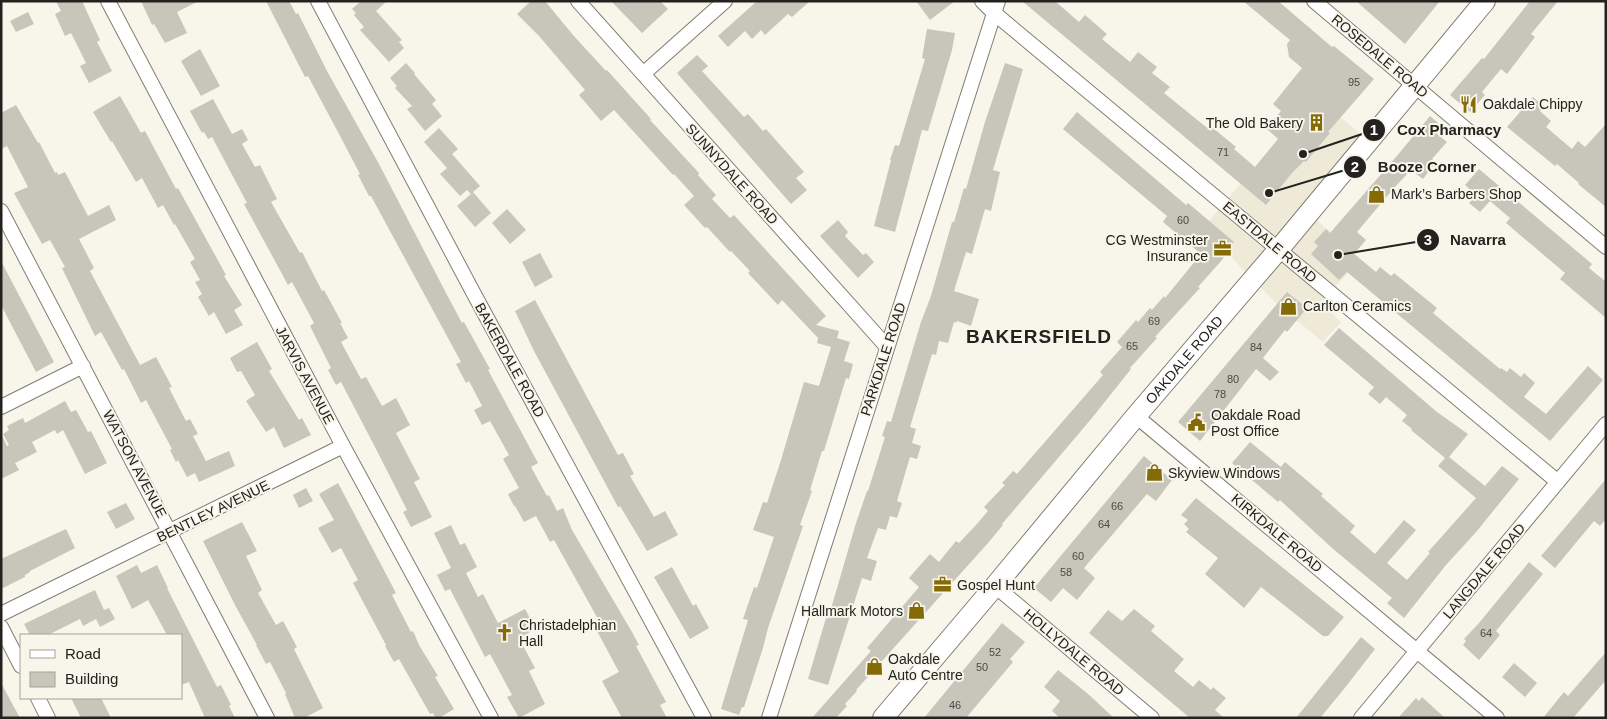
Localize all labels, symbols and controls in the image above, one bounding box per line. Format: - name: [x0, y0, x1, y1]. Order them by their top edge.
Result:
- street label: ROSEDALE ROAD: [1329, 11, 1431, 101]
- house number: 95: [1348, 76, 1360, 88]
- restaurant icon: Oakdale Chippy: [1459, 94, 1479, 114]
- place label: Oakdale Chippy: [1483, 96, 1583, 112]
- building icon: The Old Bakery: [1307, 113, 1327, 133]
- place label: The Old Bakery: [1206, 115, 1303, 131]
- callout: Cox Pharmacy: [1362, 115, 1511, 145]
- street label: SUNNYDALE ROAD: [683, 120, 781, 228]
- text: 1: [1370, 121, 1378, 138]
- text: Cox Pharmacy: [1397, 121, 1502, 138]
- house number: 71: [1217, 146, 1229, 158]
- callout: Booze Corner: [1343, 152, 1486, 182]
- text: 2: [1351, 158, 1359, 175]
- text: Booze Corner: [1378, 158, 1476, 175]
- shop icon: Mark’s Barbers Shop: [1367, 184, 1387, 204]
- place label: Mark’s Barbers Shop: [1391, 186, 1522, 202]
- street label: EASTDALE ROAD: [1220, 198, 1320, 286]
- house number: 60: [1177, 214, 1189, 226]
- callout: Navarra: [1416, 225, 1516, 255]
- text: 3: [1424, 231, 1432, 248]
- text: Navarra: [1450, 231, 1507, 248]
- place label: CG Westminster Insurance: [1106, 232, 1208, 264]
- office icon: CG Westminster Insurance: [1212, 238, 1232, 258]
- shop icon: Carlton Ceramics: [1279, 296, 1299, 316]
- place label: Carlton Ceramics: [1303, 298, 1411, 314]
- street label: BAKERDALE ROAD: [472, 300, 548, 420]
- street label: PARKDALE ROAD: [857, 300, 909, 418]
- street label: OAKDALE ROAD: [1142, 313, 1226, 407]
- house number: 69: [1148, 315, 1160, 327]
- street label: JARVIS AVENUE: [272, 323, 338, 427]
- district label: BAKERSFIELD: [966, 326, 1112, 347]
- house number: 65: [1126, 340, 1138, 352]
- house number: 84: [1250, 341, 1262, 353]
- house number: 80: [1227, 373, 1239, 385]
- house number: 78: [1214, 388, 1226, 400]
- street label: WATSON AVENUE: [100, 407, 170, 521]
- place label: Oakdale Road Post Office: [1211, 407, 1301, 439]
- public building icon: Oakdale Road Post Office: [1187, 413, 1207, 433]
- shop icon: Skyview Windows: [1144, 463, 1164, 483]
- place label: Skyview Windows: [1168, 465, 1280, 481]
- street label: BENTLEY AVENUE: [154, 477, 272, 545]
- street label: KIRKDALE ROAD: [1228, 490, 1326, 576]
- house number: 66: [1111, 500, 1123, 512]
- house number: 64: [1098, 518, 1110, 530]
- street label: LANGDALE ROAD: [1440, 520, 1528, 622]
- house number: 60: [1072, 550, 1084, 562]
- house number: 58: [1060, 566, 1072, 578]
- office icon: Gospel Hunt: [933, 575, 953, 595]
- place label: Gospel Hunt: [957, 577, 1035, 593]
- shop icon: Hallmark Motors: [907, 601, 927, 621]
- place label: Hallmark Motors: [801, 603, 903, 619]
- street label: HOLLYDALE ROAD: [1021, 605, 1127, 699]
- place label: Christadelphian Hall: [519, 617, 616, 649]
- church icon: Christadelphian Hall: [495, 623, 515, 643]
- house number: 64: [1480, 627, 1492, 639]
- legend: [20, 634, 182, 699]
- text: Road: [65, 645, 101, 662]
- house number: 52: [989, 646, 1001, 658]
- place label: Oakdale Auto Centre: [888, 651, 963, 683]
- shop icon: Oakdale Auto Centre: [864, 657, 884, 677]
- house number: 50: [976, 661, 988, 673]
- text: Building: [65, 670, 118, 687]
- house number: 46: [949, 699, 961, 711]

